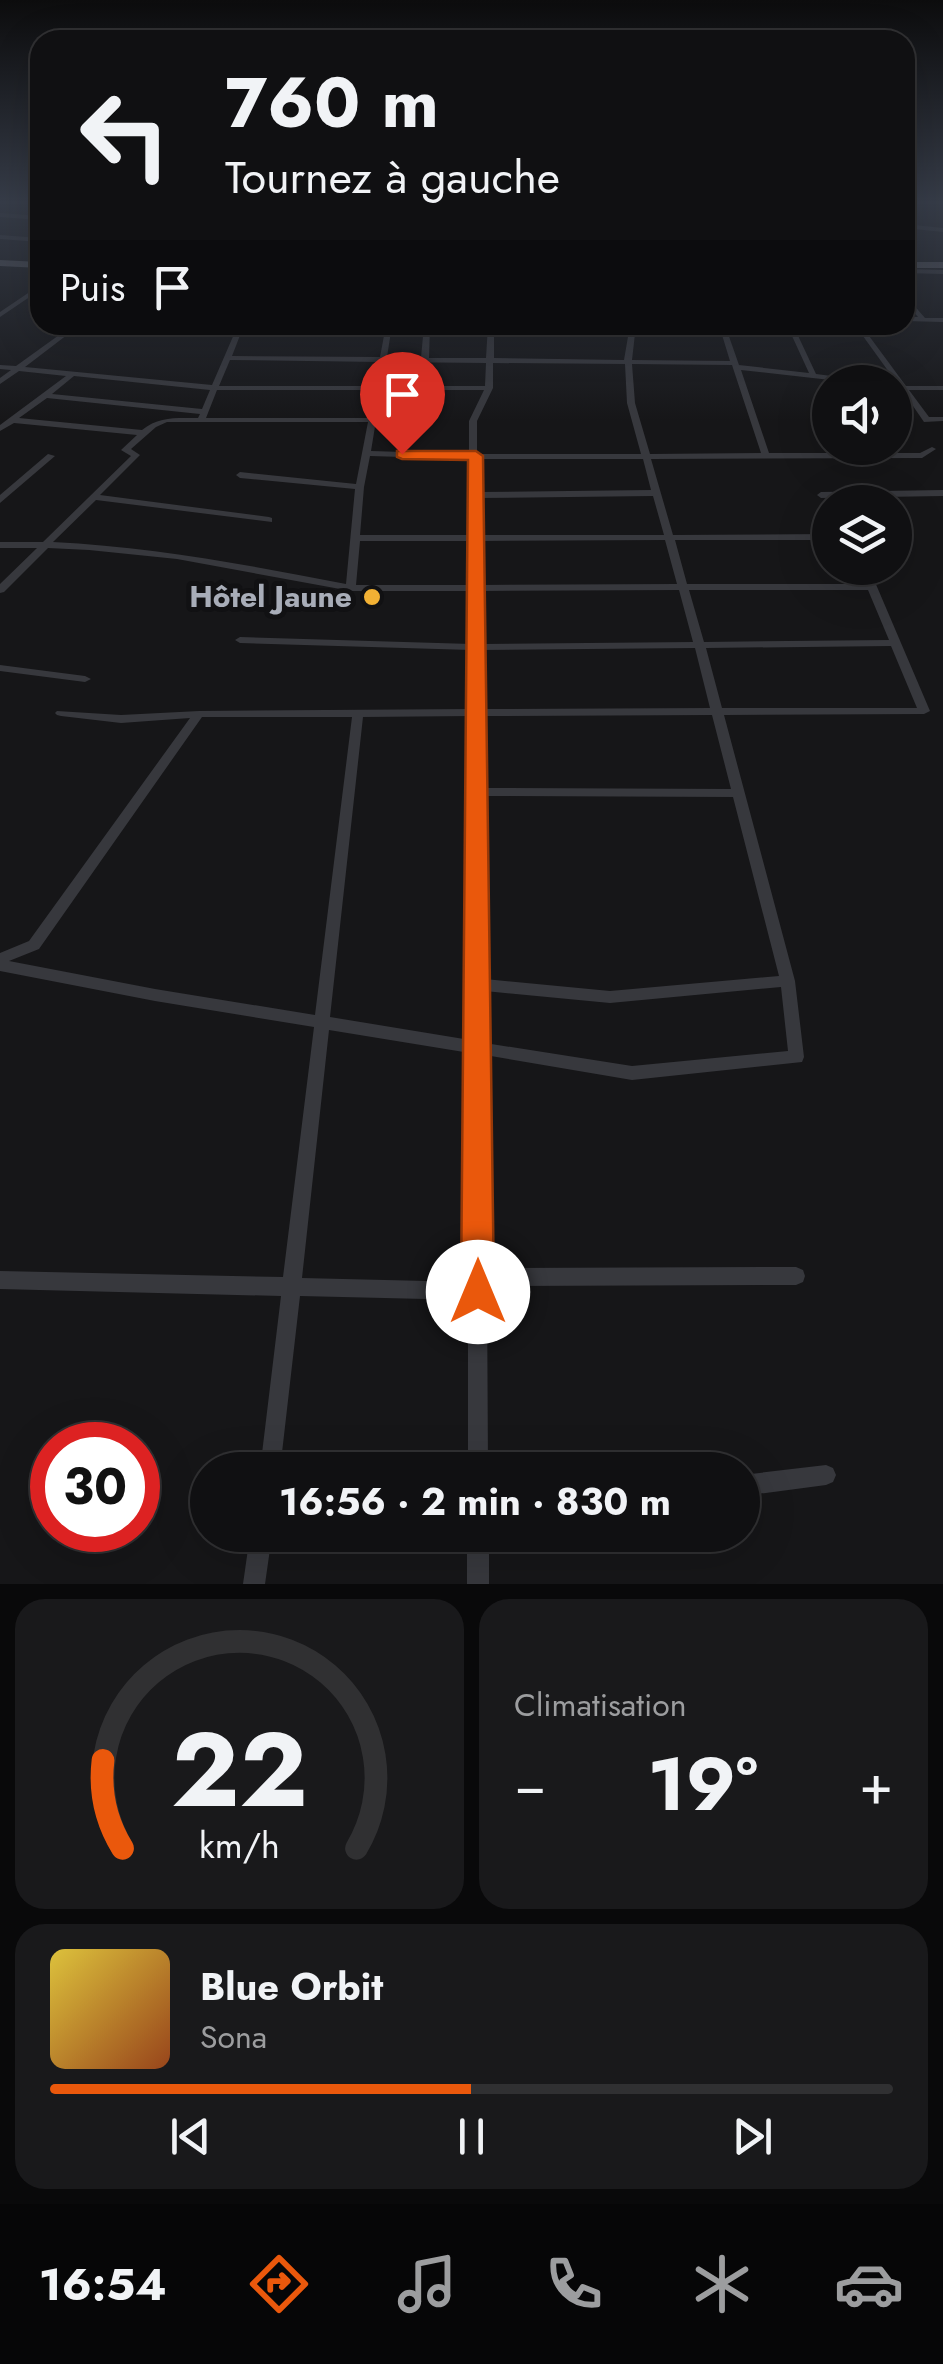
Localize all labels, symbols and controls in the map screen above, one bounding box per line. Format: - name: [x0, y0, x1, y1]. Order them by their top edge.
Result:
- text: 760 m: [225, 52, 439, 153]
- icon: left: [60, 70, 190, 200]
- text: Tournez à gauche: [225, 145, 560, 210]
- text: Puis: [60, 260, 125, 315]
- icon: arrive: [145, 260, 200, 315]
- pin: [360, 352, 445, 455]
- map controls: [812, 365, 912, 585]
- button: sound: [812, 365, 912, 465]
- icon: arrive: [375, 367, 430, 422]
- button: layers: [812, 485, 912, 585]
- place label: Hôtel Jaune: [189, 575, 352, 618]
- marker: Hôtel Jaune: [361, 586, 383, 608]
- position arrow: [426, 1240, 530, 1344]
- speed limit sign: 30: [30, 1422, 160, 1552]
- text: 16:56 · 2 min · 830 m: [279, 1474, 671, 1529]
- text: Climatisation: [514, 1682, 687, 1728]
- text: 22: [171, 1695, 308, 1845]
- text: 19°: [647, 1730, 758, 1838]
- text: −: [514, 1745, 546, 1825]
- text: +: [859, 1745, 893, 1825]
- text: km/h: [199, 1820, 280, 1871]
- text: Blue Orbit: [200, 1959, 383, 2014]
- text: Sona: [200, 2014, 267, 2060]
- icon: previous: [163, 2109, 218, 2164]
- icon: pause: [444, 2109, 499, 2164]
- icon: next: [725, 2109, 780, 2164]
- icon: directions: [244, 2249, 314, 2319]
- icon: music: [392, 2249, 462, 2319]
- icon: phone: [539, 2249, 609, 2319]
- icon: climate: [687, 2249, 757, 2319]
- icon: car: [834, 2249, 904, 2319]
- text: 16:54: [39, 2252, 167, 2317]

